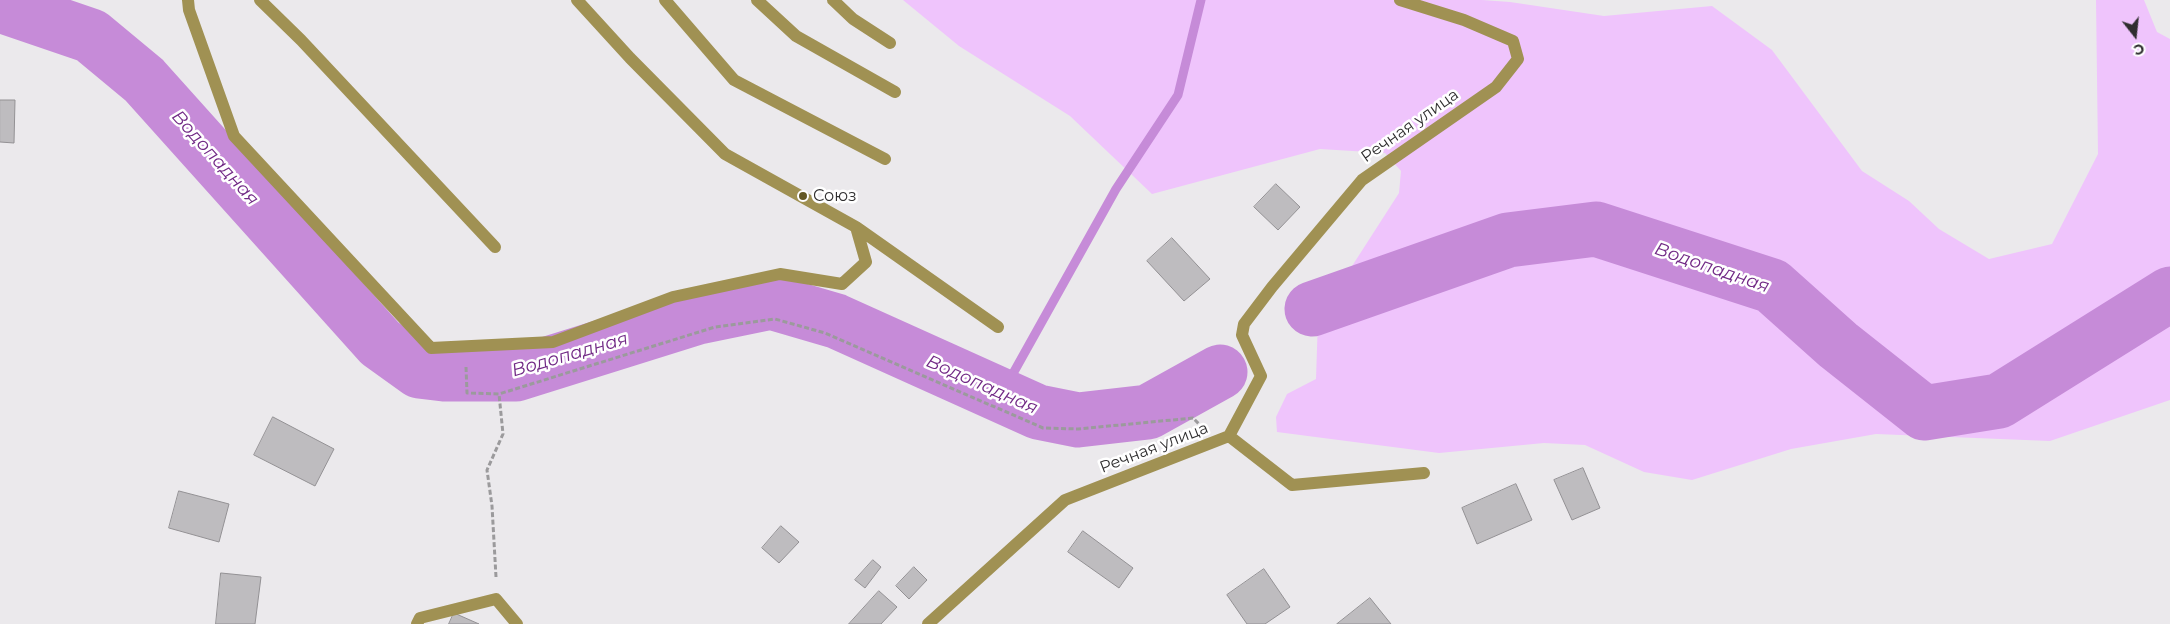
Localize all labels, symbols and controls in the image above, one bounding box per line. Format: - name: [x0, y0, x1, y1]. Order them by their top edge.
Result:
- north arrow: [2110, 10, 2160, 60]
- text: С: [2132, 39, 2147, 59]
- street label: Речная улица: [1358, 85, 1462, 167]
- water label: Водопадная: [167, 106, 263, 210]
- place label: Союз: [813, 186, 857, 206]
- marker: Союз: [797, 190, 809, 202]
- water label: Водопадная: [1652, 238, 1772, 298]
- water label: Водопадная: [509, 328, 631, 382]
- water label: Водопадная: [923, 351, 1041, 419]
- street label: Речная улица: [1097, 419, 1211, 477]

